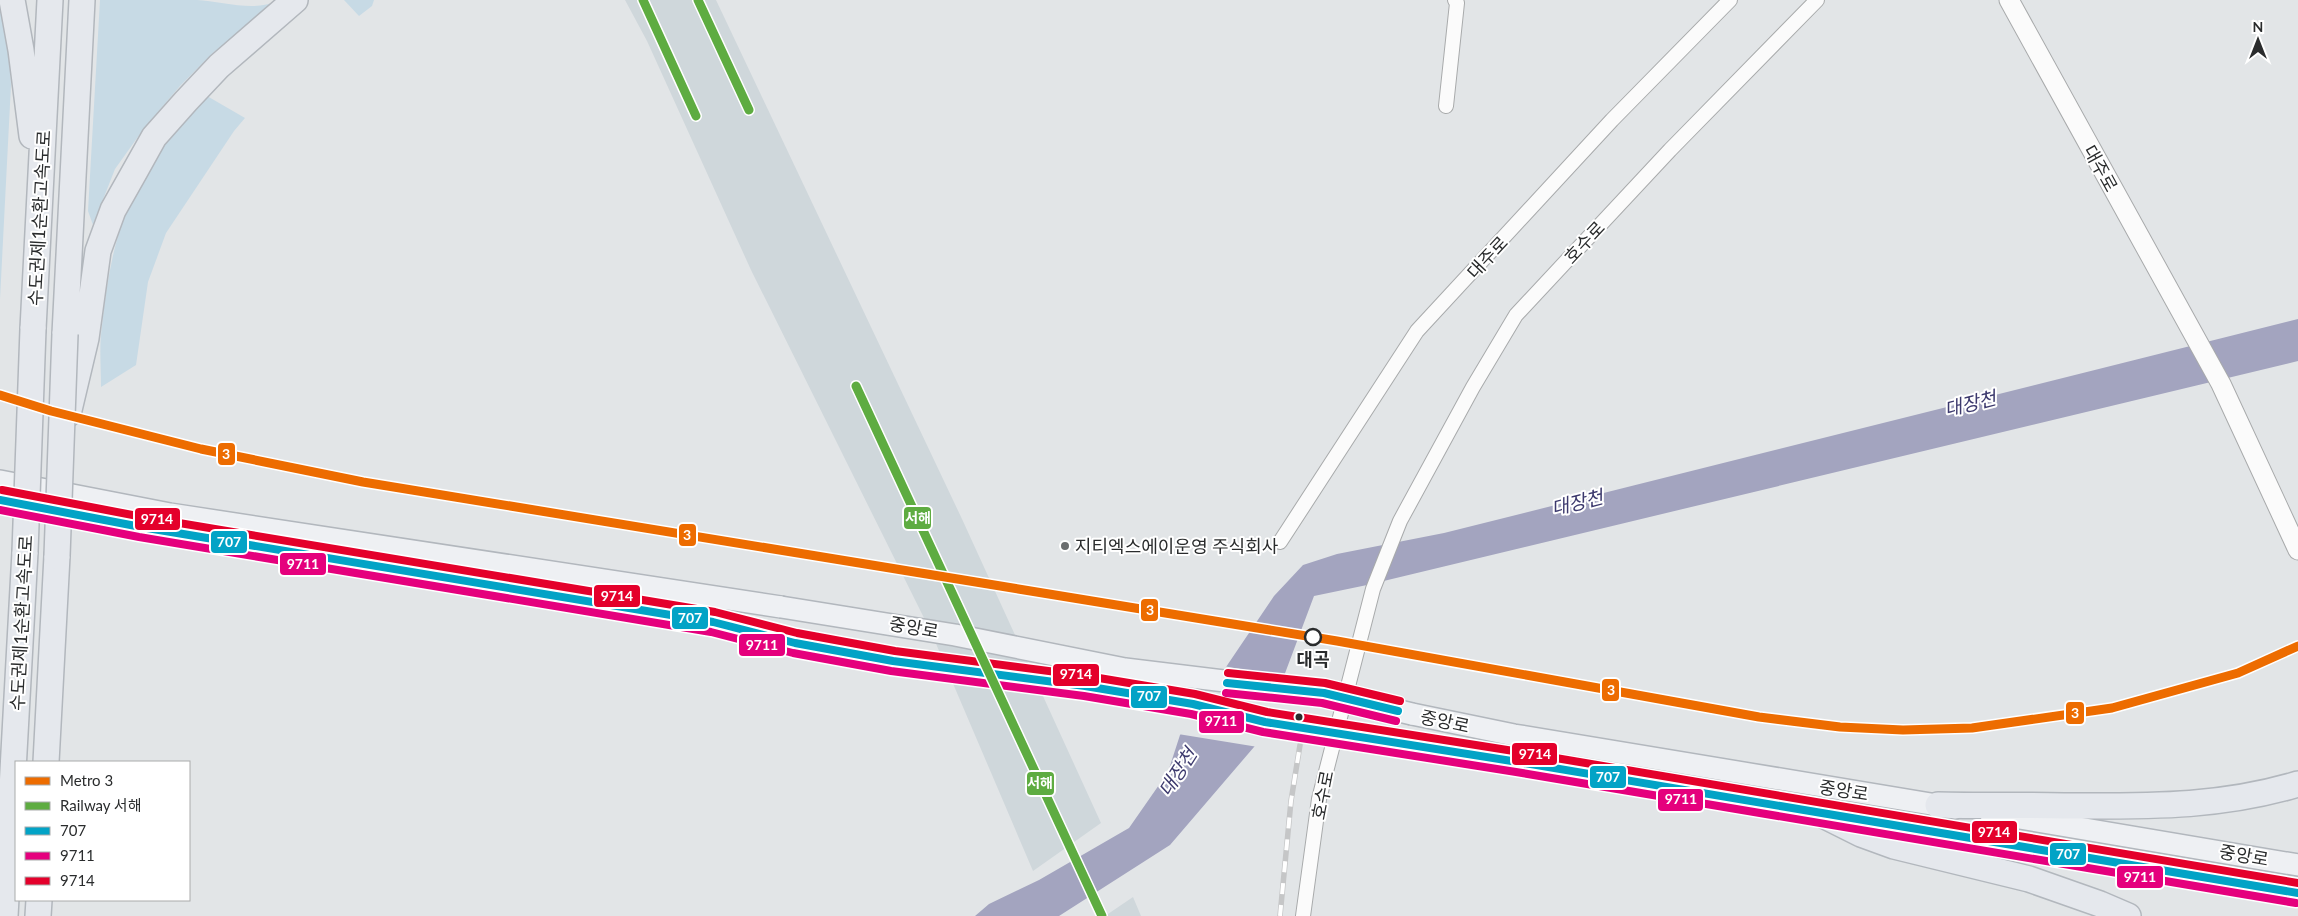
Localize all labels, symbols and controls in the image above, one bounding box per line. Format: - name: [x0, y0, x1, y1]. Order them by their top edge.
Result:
- north arrow: [2233, 15, 2283, 65]
- text: N: [2253, 18, 2263, 35]
- street label: 수도권제1순환고속도로: [23, 130, 55, 306]
- street label: 대주로: [2079, 141, 2123, 195]
- street label: 호수로: [1559, 216, 1609, 268]
- street label: 대주로: [1462, 231, 1512, 283]
- water label: 대장천: [1942, 385, 2000, 421]
- line badge: 3: [217, 442, 236, 466]
- text: 3: [222, 445, 230, 462]
- water label: 대장천: [1549, 484, 1607, 520]
- line badge: 서해: [903, 506, 932, 530]
- line badge: 9714: [134, 507, 181, 531]
- text: 서해: [905, 509, 931, 526]
- text: 9714: [141, 510, 173, 527]
- line badge: 3: [678, 523, 697, 547]
- text: 3: [683, 526, 691, 543]
- line badge: 707: [210, 530, 248, 554]
- text: 707: [217, 533, 241, 550]
- street label: 수도권제1순환고속도로: [5, 535, 37, 711]
- place label: 지티엑스에이운영 주식회사: [1075, 535, 1279, 557]
- marker: 지티엑스에이운영 주식회사: [1059, 540, 1071, 552]
- line badge: 9711: [279, 552, 327, 576]
- text: 9711: [287, 555, 319, 572]
- line badge: 9714: [593, 584, 641, 608]
- text: 9714: [601, 587, 633, 604]
- line badge: 3: [1140, 598, 1159, 622]
- text: 3: [1146, 601, 1154, 618]
- line badge: 707: [671, 606, 709, 630]
- text: 707: [678, 609, 702, 626]
- street label: 중앙로: [888, 612, 940, 642]
- marker: 대곡: [1304, 628, 1322, 646]
- line badge: 9711: [738, 633, 786, 657]
- text: 9711: [746, 636, 778, 653]
- place label: 대곡: [1296, 648, 1330, 670]
- line badge: 9714: [1052, 663, 1100, 687]
- text: 9714: [1060, 665, 1092, 682]
- line badge: 3: [1601, 678, 1620, 702]
- text: 3: [1607, 681, 1615, 698]
- line badge: 707: [1130, 685, 1168, 709]
- text: 707: [1137, 687, 1161, 704]
- line badge: 3: [2065, 701, 2085, 725]
- text: 3: [2071, 704, 2079, 721]
- street label: 중앙로: [1418, 705, 1472, 737]
- line badge: 9711: [1198, 710, 1245, 734]
- text: 9711: [1205, 712, 1237, 729]
- unlabelled marker: [1294, 712, 1304, 722]
- water label: 대장천: [1153, 742, 1202, 800]
- line badge: 9714: [1511, 742, 1558, 766]
- text: 9714: [1519, 745, 1551, 762]
- legend: [15, 761, 190, 901]
- line badge: 707: [1589, 765, 1627, 789]
- text: 707: [1596, 768, 1620, 785]
- street label: 호수로: [1306, 769, 1338, 821]
- text: Metro 3: [60, 771, 113, 789]
- line badge: 서해: [1026, 771, 1055, 796]
- text: 서해: [1027, 774, 1053, 791]
- street label: 중앙로: [1818, 775, 1870, 805]
- line badge: 9711: [1657, 788, 1704, 812]
- text: 9711: [1665, 790, 1697, 807]
- text: Railway 서해: [60, 796, 142, 814]
- line badge: 9714: [1971, 820, 2018, 844]
- text: 707: [60, 821, 86, 839]
- text: 9714: [1978, 823, 2010, 840]
- street label: 중앙로: [2218, 840, 2270, 870]
- line badge: 707: [2049, 842, 2087, 866]
- text: 707: [2056, 845, 2080, 862]
- text: 9711: [60, 846, 95, 864]
- line badge: 9711: [2116, 865, 2164, 889]
- text: 9711: [2124, 868, 2156, 885]
- text: 9714: [60, 871, 95, 889]

